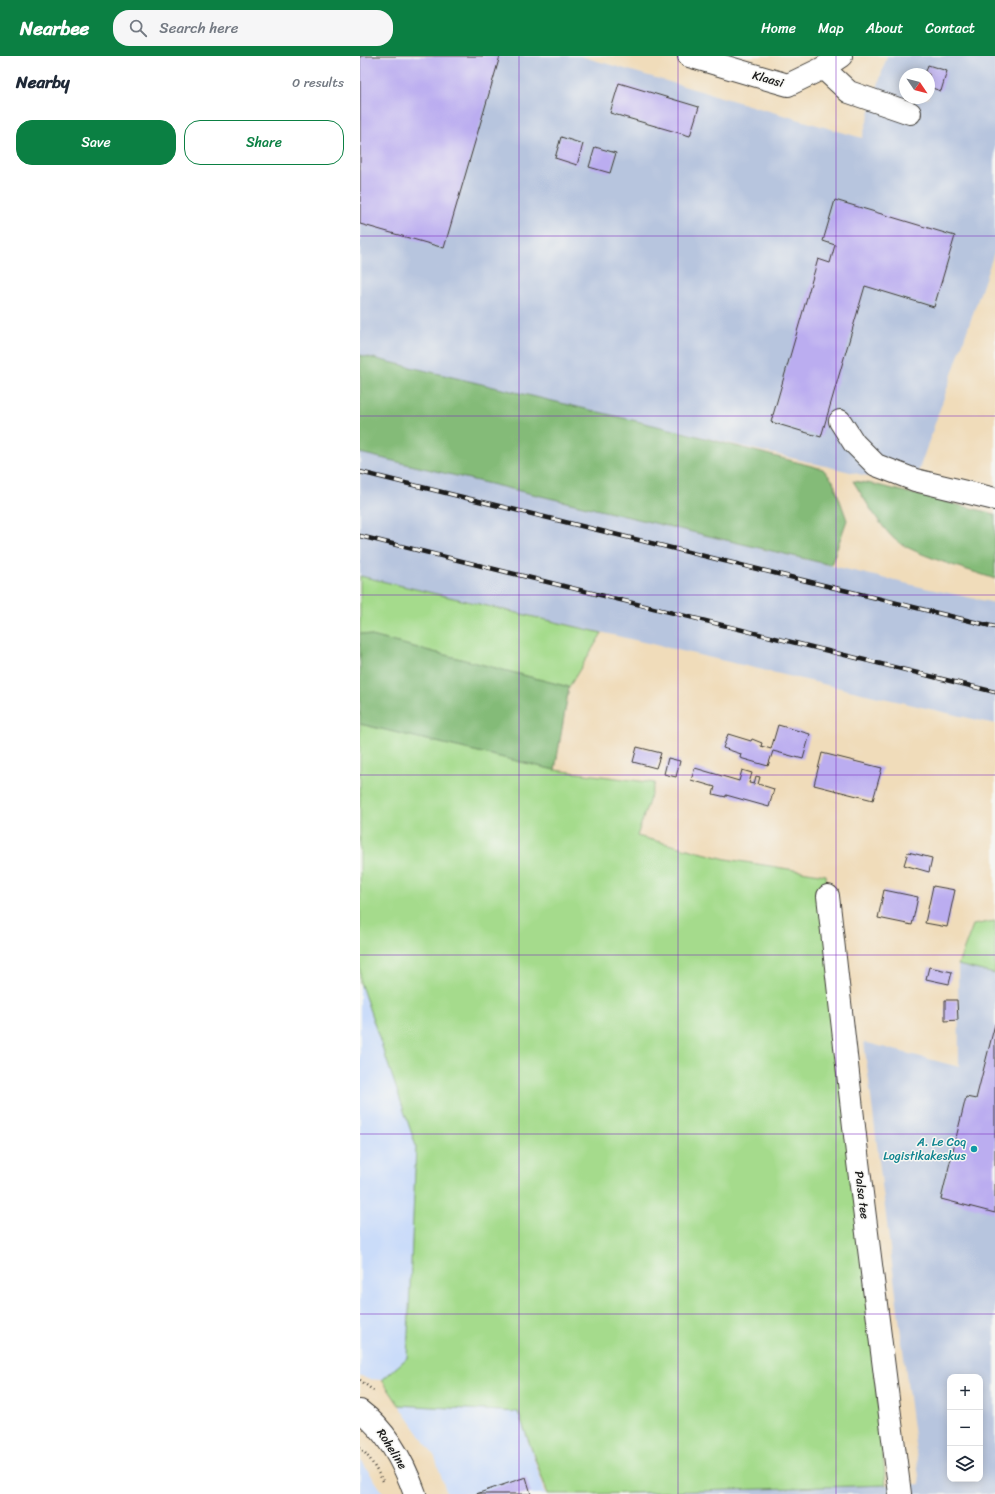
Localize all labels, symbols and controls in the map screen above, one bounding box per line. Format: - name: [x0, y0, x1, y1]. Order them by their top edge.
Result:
- search box: [113, 10, 393, 46]
- text: Nearbee: [20, 12, 89, 45]
- text: Search here: [159, 15, 238, 41]
- text: Home: [761, 16, 796, 41]
- text: Map: [818, 16, 844, 41]
- text: About: [866, 16, 903, 41]
- text: Contact: [925, 16, 975, 41]
- icon: search: [127, 17, 149, 39]
- street label: Klaasi: [750, 64, 787, 94]
- text: Nearby: [16, 67, 70, 97]
- north arrow: [899, 68, 935, 104]
- text: 0 results: [292, 71, 344, 94]
- button: Save: [16, 120, 176, 165]
- button: Share: [184, 120, 344, 165]
- place label: A. Le Coq Logistikakeskus: [883, 1131, 966, 1167]
- marker: A. Le Coq Logistikakeskus: [969, 1144, 979, 1154]
- street label: Palsa tee: [848, 1170, 876, 1220]
- map controls: [947, 1374, 983, 1482]
- button: +: [947, 1374, 983, 1410]
- button: −: [947, 1410, 983, 1446]
- street label: Roheline: [371, 1424, 413, 1474]
- button: layers: [947, 1446, 983, 1482]

